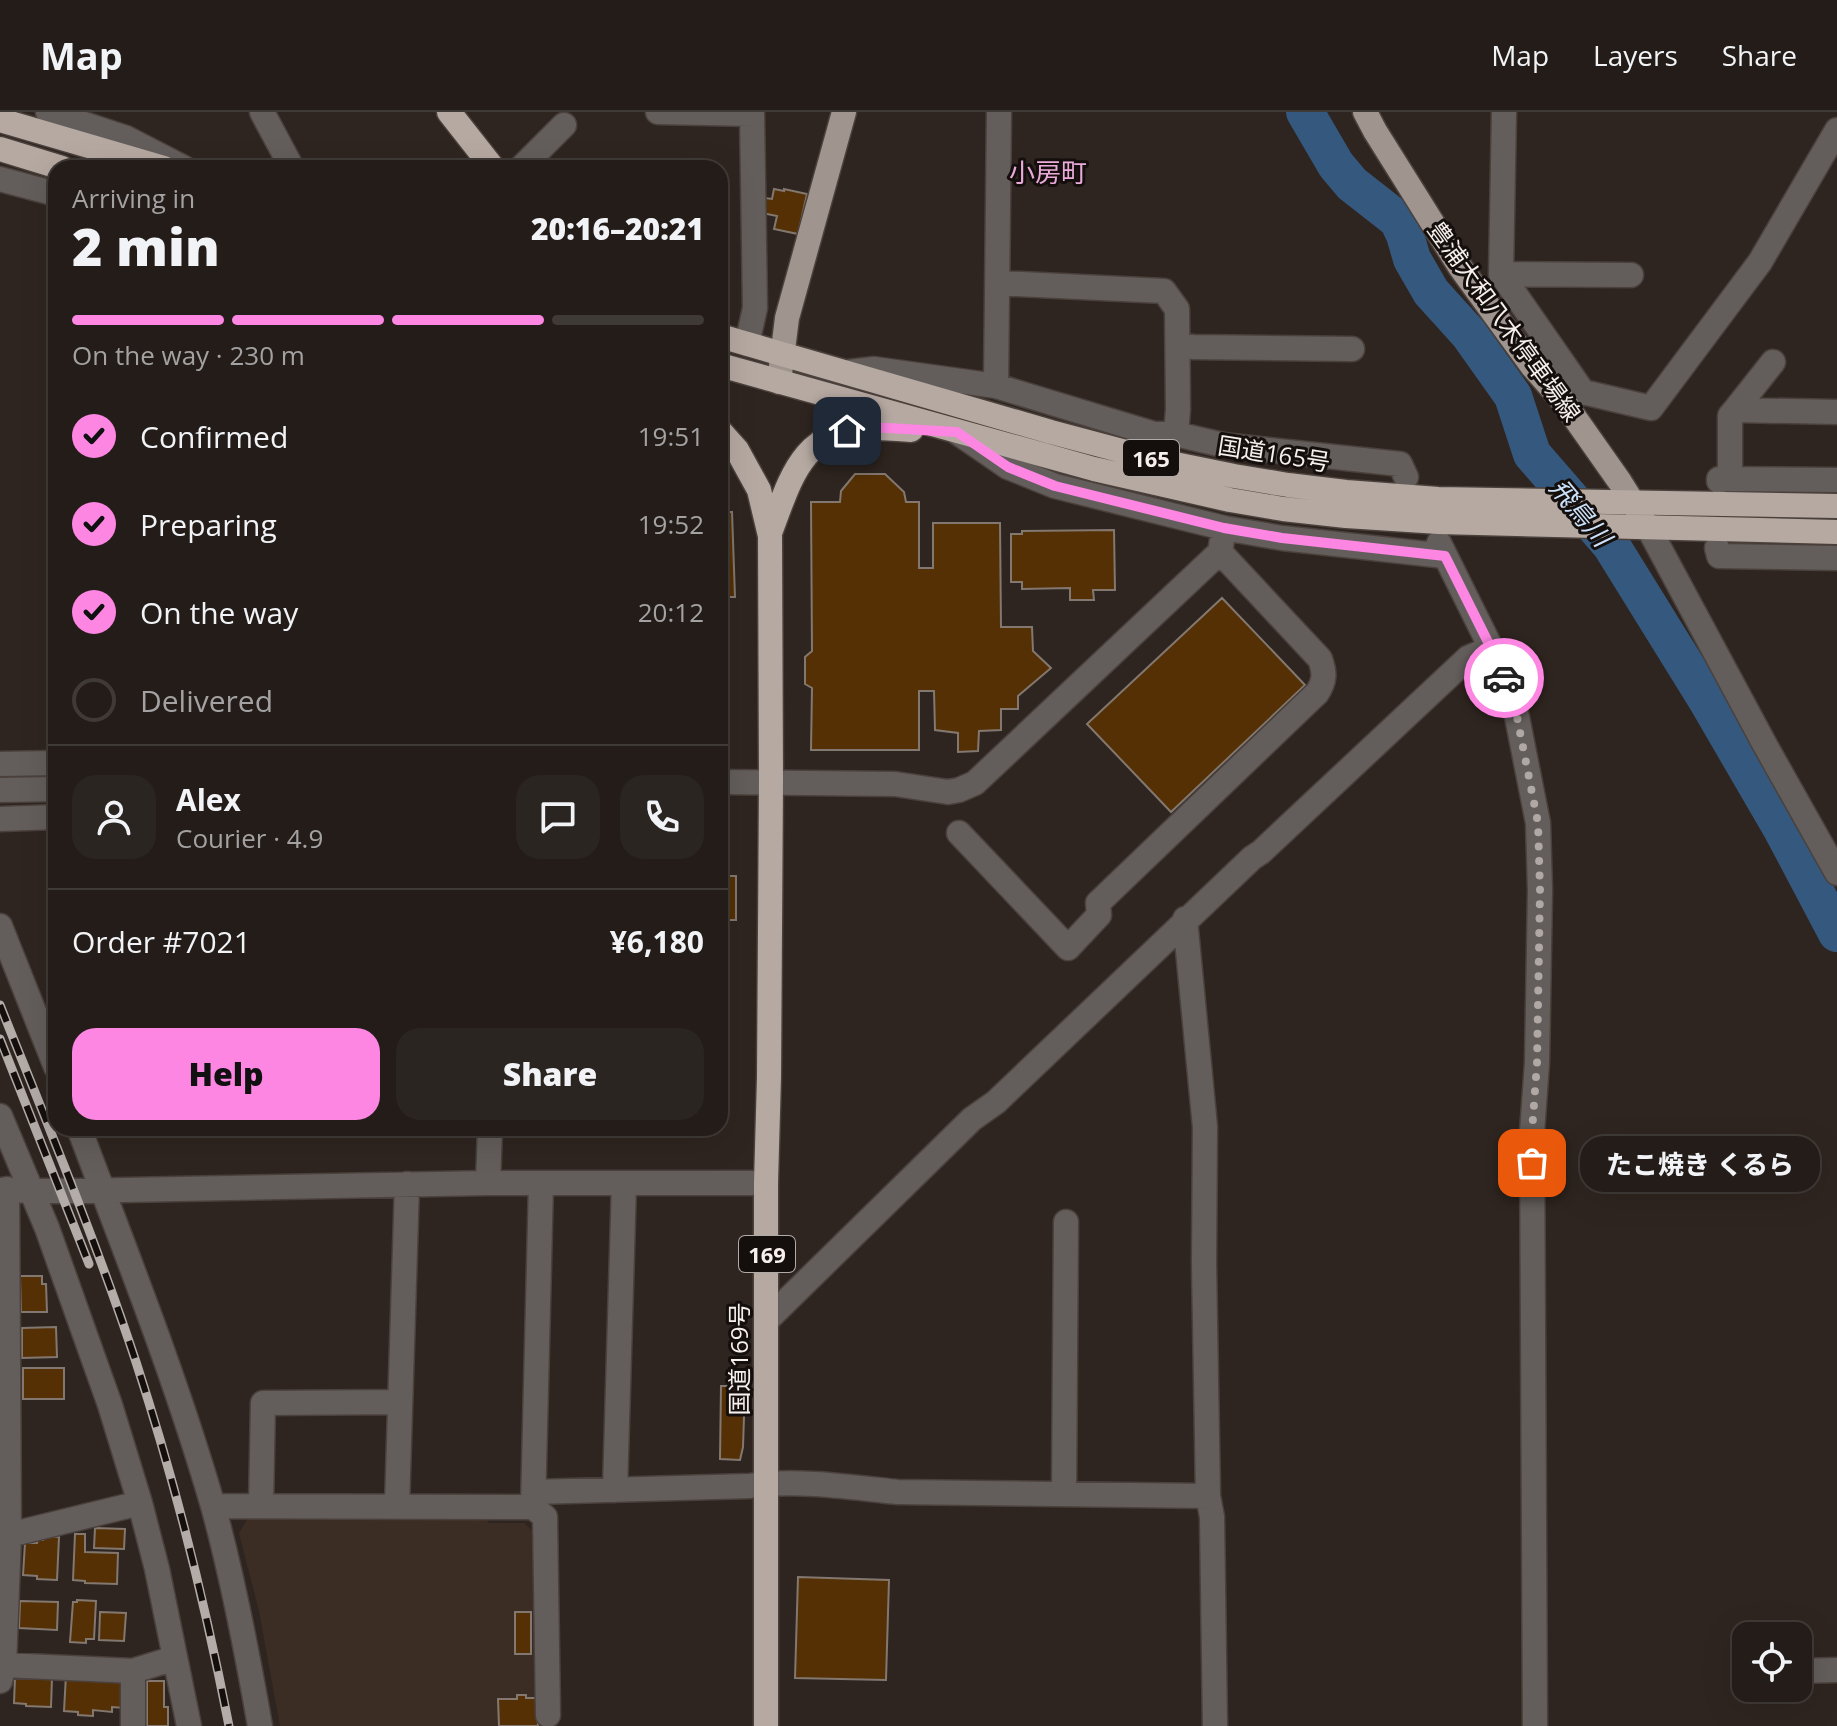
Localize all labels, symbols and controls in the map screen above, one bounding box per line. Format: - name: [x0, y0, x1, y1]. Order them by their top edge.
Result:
- text: Map: [40, 29, 123, 81]
- text: Map: [1491, 36, 1549, 74]
- text: Layers: [1593, 36, 1678, 74]
- text: Share: [1722, 36, 1797, 74]
- district label: 小房町: [1009, 154, 1087, 190]
- text: Arriving in: [72, 180, 195, 216]
- text: 20:16–20:21: [531, 208, 704, 249]
- text: 2 min: [72, 210, 220, 281]
- street label: 豊浦大和八木停車場線: [1421, 214, 1589, 428]
- text: On the way · 230 m: [72, 337, 305, 373]
- pin: [813, 397, 881, 465]
- icon: home: [825, 409, 869, 453]
- icon: check: [72, 414, 116, 458]
- text: Confirmed: [140, 416, 288, 457]
- text: 19:51: [638, 418, 704, 454]
- street label: 国道165号: [1216, 428, 1332, 478]
- road number: 165: [1123, 440, 1179, 476]
- water label: 飛鳥川: [1542, 471, 1622, 556]
- icon: check: [72, 502, 116, 546]
- text: Preparing: [140, 504, 277, 545]
- text: 19:52: [638, 506, 704, 542]
- icon: check: [72, 590, 116, 634]
- text: On the way: [140, 592, 298, 633]
- text: 20:12: [638, 594, 704, 630]
- courier: [1464, 638, 1544, 718]
- icon: car: [1482, 656, 1526, 700]
- text: Delivered: [140, 680, 273, 721]
- button: person: [72, 775, 156, 859]
- button: chat: [516, 775, 600, 859]
- button: phone: [620, 775, 704, 859]
- text: Alex: [176, 779, 241, 820]
- text: Courier · 4.9: [176, 820, 323, 856]
- text: Order #7021: [72, 921, 251, 962]
- text: ¥6,180: [610, 921, 704, 962]
- button: Help: [72, 1028, 380, 1120]
- button: Share: [396, 1028, 704, 1120]
- pin: [1498, 1129, 1566, 1197]
- callout: たこ焼き くるら: [1580, 1135, 1820, 1191]
- icon: bag: [1510, 1141, 1554, 1185]
- text: たこ焼き くるら: [1606, 1146, 1794, 1182]
- road number: 169: [739, 1236, 795, 1272]
- street label: 国道169号: [722, 1302, 755, 1416]
- map controls: [1732, 1622, 1812, 1702]
- button: locate: [1732, 1622, 1812, 1702]

